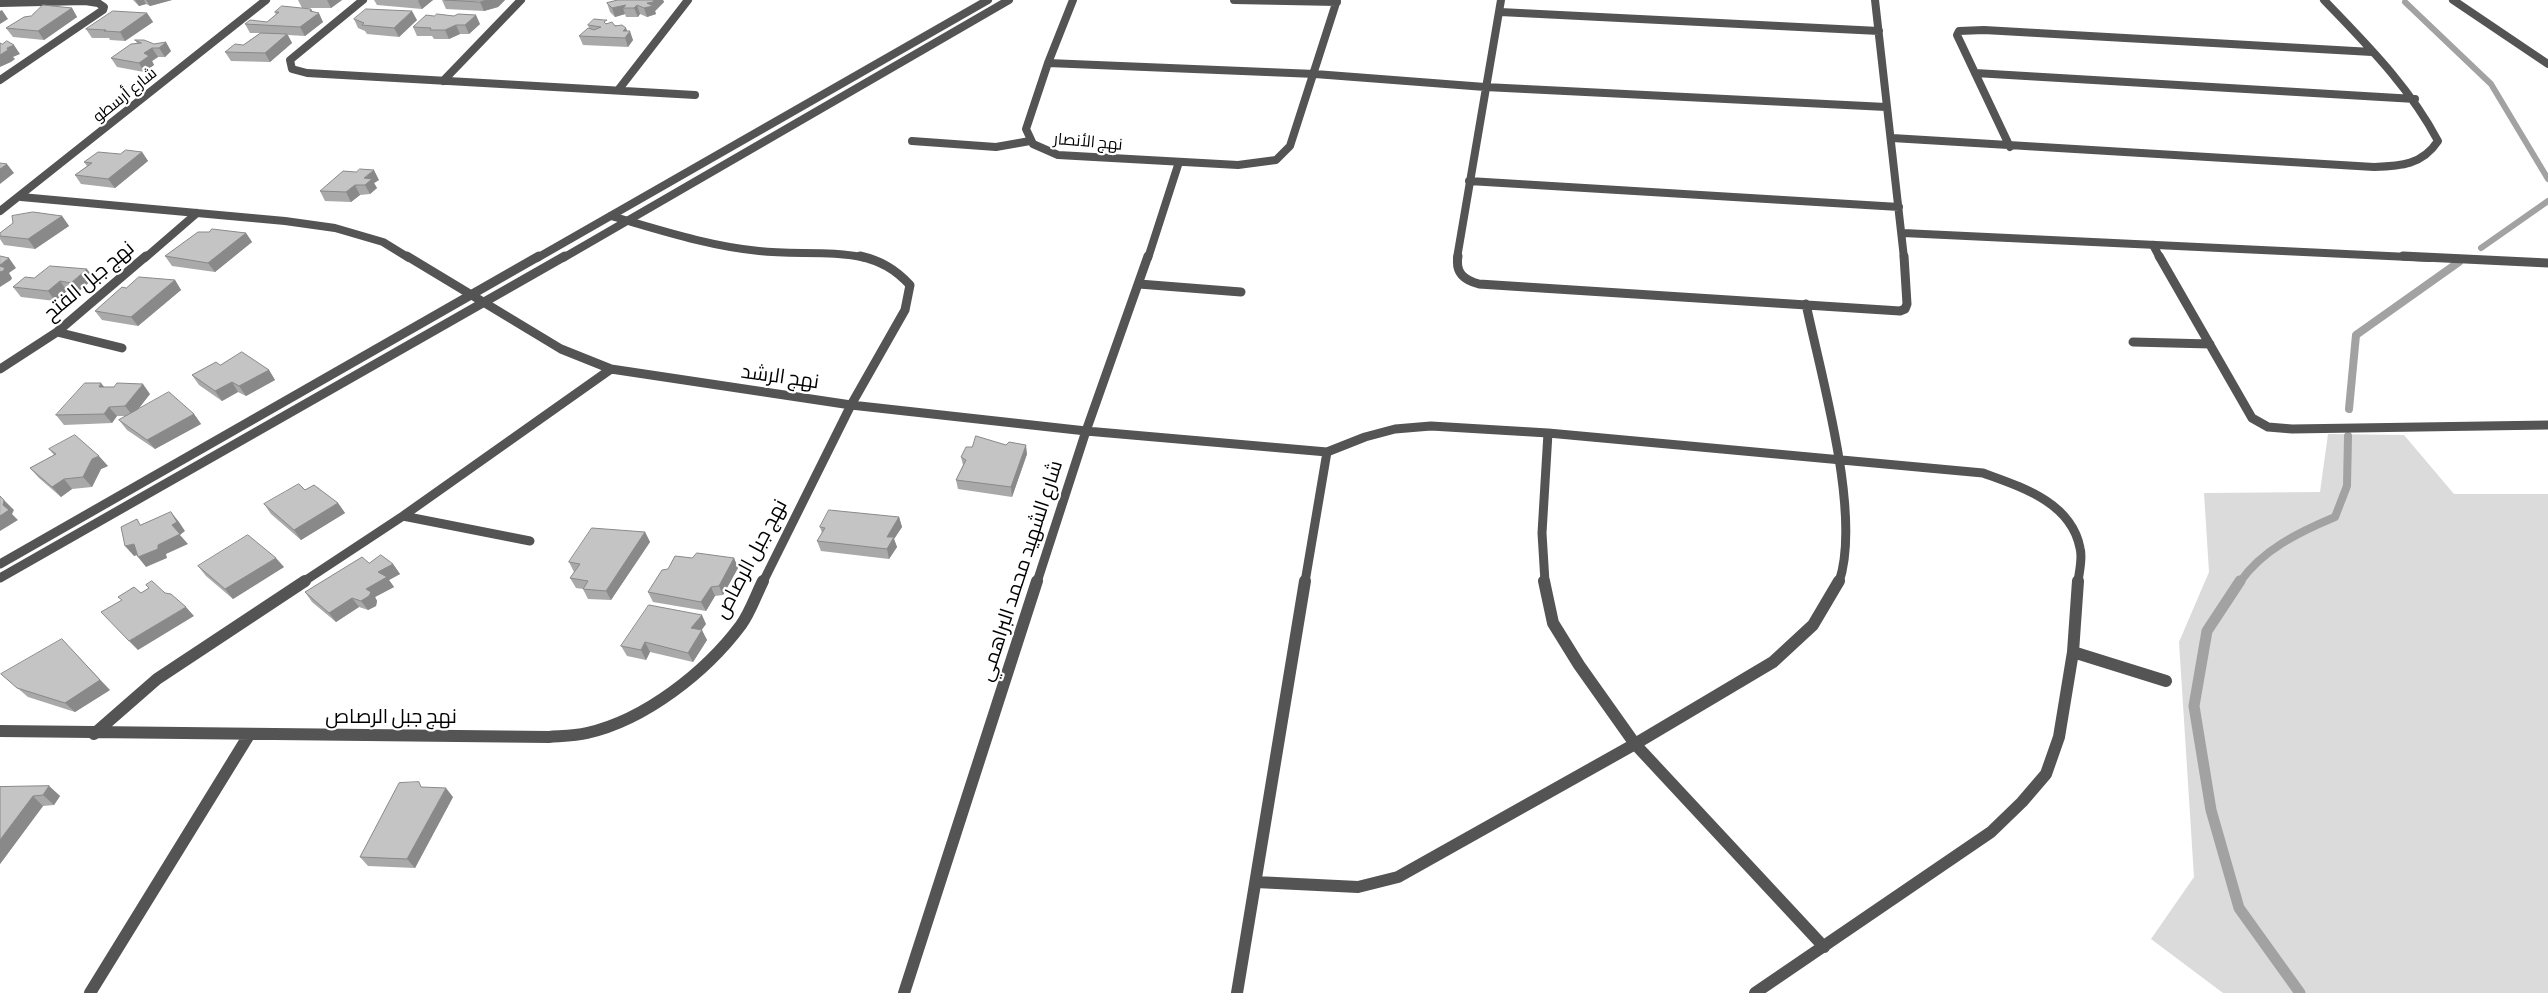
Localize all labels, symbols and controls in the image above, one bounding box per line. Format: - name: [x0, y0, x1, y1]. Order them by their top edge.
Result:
- street label: شارع أرسطو: [89, 63, 161, 127]
- street label: نهج الأنصار: [1053, 129, 1123, 155]
- street label: نهج جبل الفتح: [39, 236, 139, 326]
- street label: نهج الرشد: [739, 360, 821, 394]
- street label: شارع الشهيد محمد البراهمي: [974, 458, 1068, 684]
- street label: نهج جبل الرصاص: [709, 495, 793, 623]
- street label: نهج جبل الرصاص: [325, 705, 457, 729]

